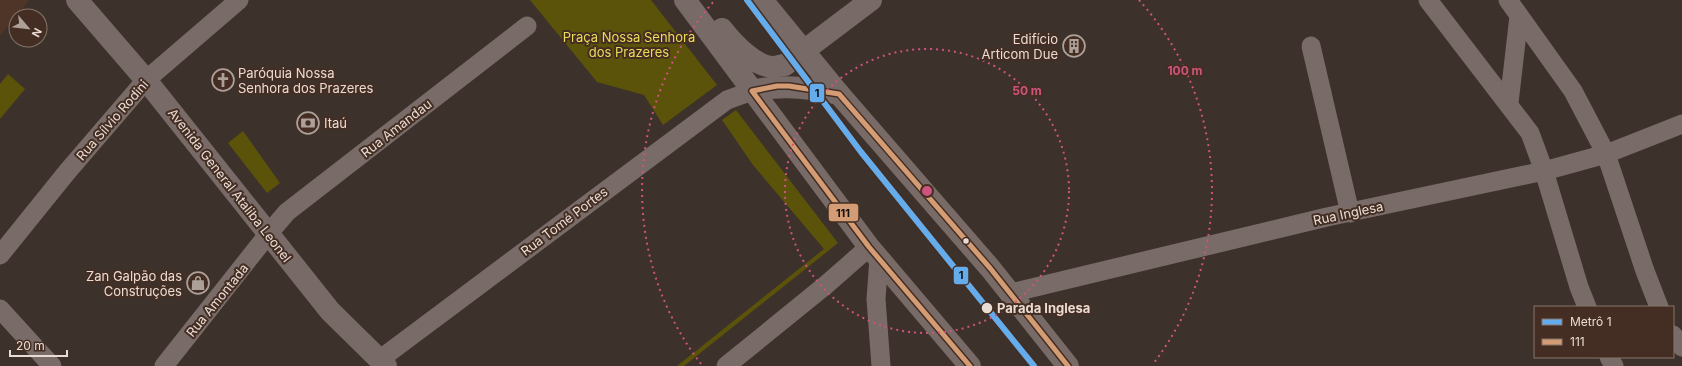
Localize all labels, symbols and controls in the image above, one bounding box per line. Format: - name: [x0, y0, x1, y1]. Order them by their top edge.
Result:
- north arrow: [8, 8, 48, 48]
- text: N: [29, 26, 45, 40]
- park label: Praça Nossa Senhora dos Prazeres: [563, 29, 695, 60]
- place label: Edifício Articom Due: [982, 31, 1058, 62]
- building icon: Edifício Articom Due: [1061, 33, 1087, 59]
- text: 100 m: [1167, 63, 1203, 78]
- place label: Paróquia Nossa Senhora dos Prazeres: [238, 65, 374, 96]
- church icon: Paróquia Nossa Senhora dos Prazeres: [210, 67, 236, 93]
- street label: Rua Sílvio Rodini: [73, 76, 151, 164]
- line badge: 1: [809, 83, 825, 103]
- text: 50 m: [1012, 83, 1042, 98]
- text: 1: [815, 86, 820, 100]
- street label: Rua Amandau: [357, 95, 435, 161]
- street label: Avenida General Ataliba Leonel: [165, 105, 295, 265]
- bank icon: Itaú: [295, 110, 321, 136]
- place label: Itaú: [324, 115, 347, 131]
- street label: Rua Tomé Portes: [517, 183, 611, 259]
- centre of rings: [920, 184, 934, 198]
- street label: Rua Inglesa: [1312, 198, 1384, 228]
- line badge: 111: [828, 203, 859, 222]
- text: 111: [836, 206, 850, 220]
- unlabelled marker: [961, 236, 971, 246]
- street label: Rua Amontada: [183, 260, 251, 340]
- line badge: 1: [953, 266, 969, 285]
- place label: Zan Galpão das Construções: [86, 268, 182, 299]
- text: 1: [959, 268, 964, 282]
- shop icon: Zan Galpão das Construções: [185, 270, 211, 296]
- place label: Parada Inglesa: [997, 300, 1090, 316]
- marker: Parada Inglesa: [980, 301, 994, 315]
- legend: [1534, 306, 1674, 358]
- text: Metrô 1: [1570, 314, 1612, 329]
- scale bar: [10, 332, 67, 358]
- text: 111: [1570, 334, 1585, 349]
- text: 20 m: [16, 338, 45, 353]

